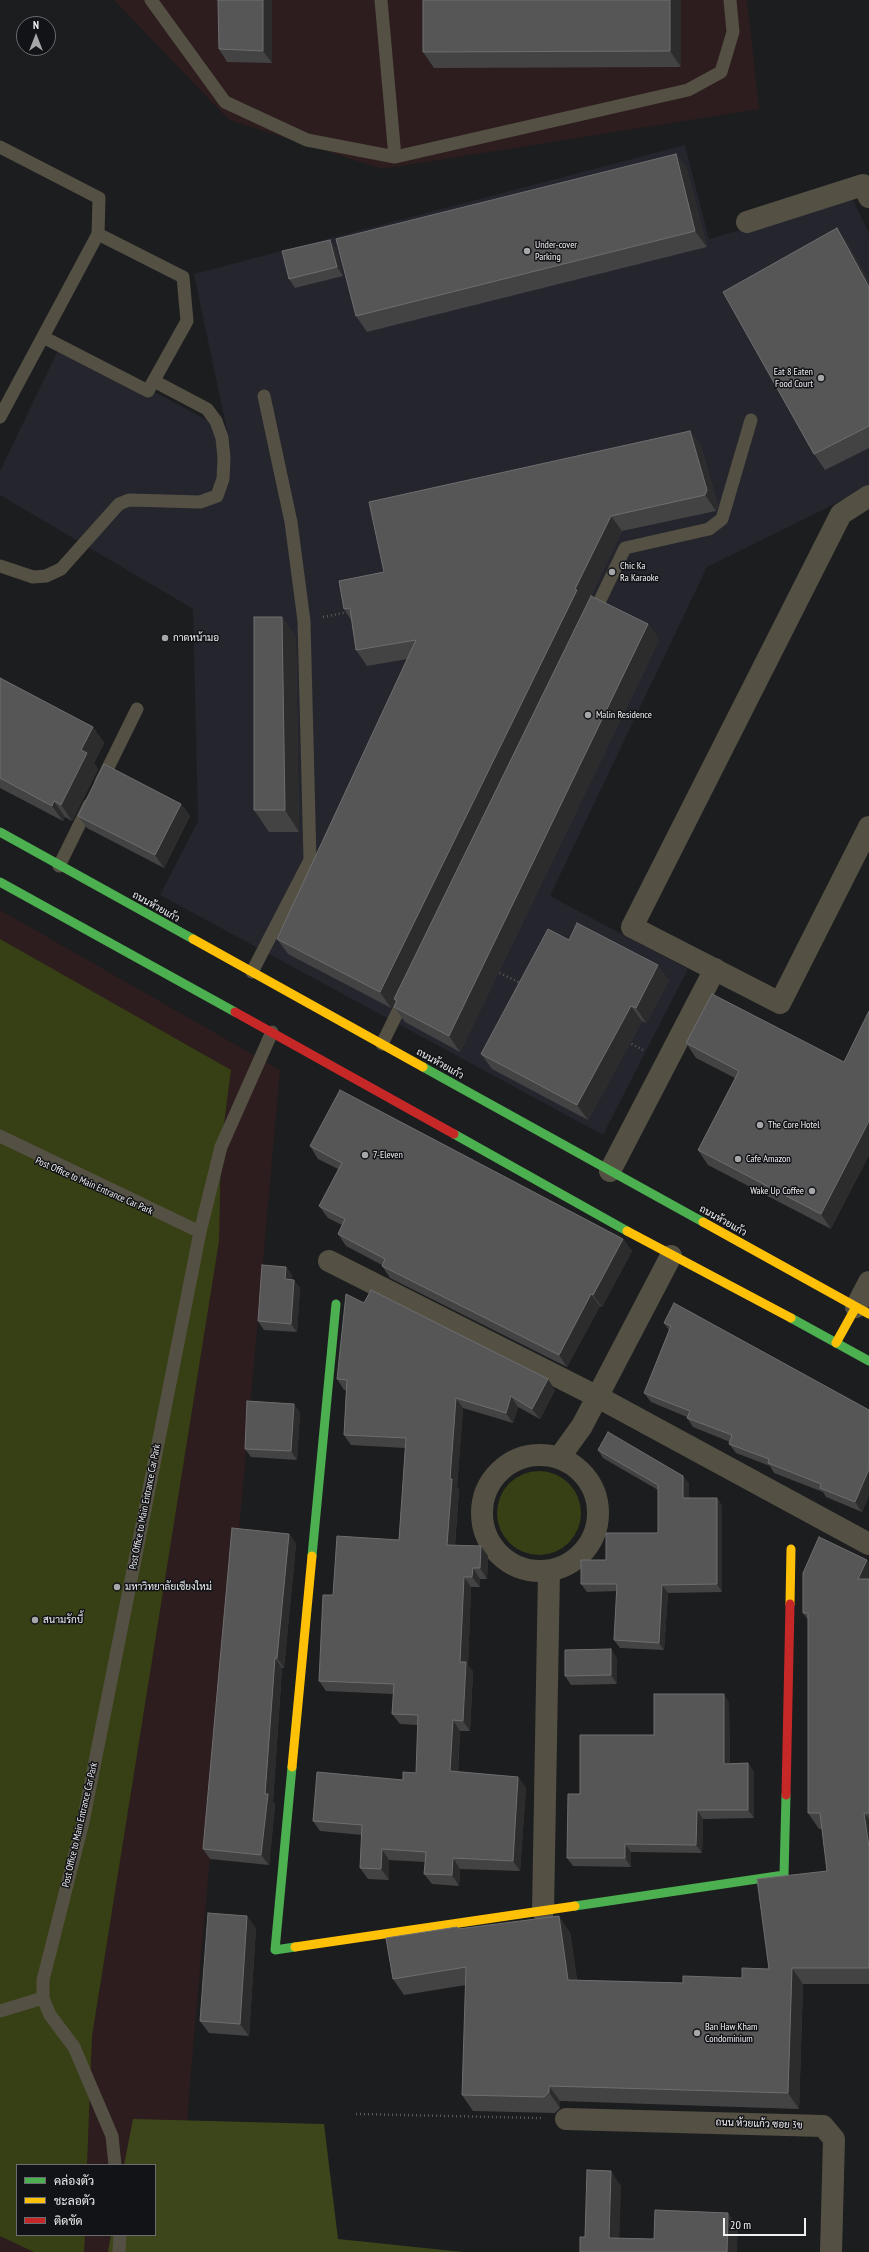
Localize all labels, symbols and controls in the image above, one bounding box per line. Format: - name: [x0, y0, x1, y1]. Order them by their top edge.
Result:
- north arrow: [16, 16, 56, 56]
- text: N: [33, 18, 39, 32]
- place label: Under-cover Parking: [535, 239, 577, 262]
- marker: Under-cover Parking: [522, 246, 532, 256]
- place label: Eat 8 Eaten Food Court: [774, 366, 813, 390]
- marker: Eat 8 Eaten Food Court: [816, 373, 826, 383]
- place label: Chic Ka Ra Karaoke: [620, 560, 659, 584]
- marker: Chic Ka Ra Karaoke: [607, 567, 617, 577]
- place label: กาดหน้ามอ: [173, 632, 219, 644]
- marker: กาดหน้ามอ: [160, 633, 170, 643]
- place label: Malin Residence: [596, 709, 652, 721]
- marker: Malin Residence: [583, 710, 593, 720]
- street label: ถนนห้วยแก้ว: [130, 889, 182, 925]
- street label: ถนนห้วยแก้ว: [414, 1046, 466, 1082]
- place label: The Core Hotel: [768, 1119, 820, 1131]
- marker: The Core Hotel: [755, 1120, 765, 1130]
- place label: 7-Eleven: [373, 1149, 403, 1161]
- marker: 7-Eleven: [360, 1150, 370, 1160]
- place label: Cafe Amazon: [746, 1153, 791, 1165]
- marker: Cafe Amazon: [733, 1154, 743, 1164]
- street label: Post Office to Main Entrance Car Park: [33, 1155, 155, 1217]
- place label: Wake Up Coffee: [750, 1185, 804, 1197]
- marker: Wake Up Coffee: [807, 1186, 817, 1196]
- street label: ถนนห้วยแก้ว: [697, 1203, 749, 1239]
- street label: Post Office to Main Entrance Car Park: [127, 1443, 163, 1571]
- place label: มหาวิทยาลัยเชียงใหม่: [125, 1581, 212, 1593]
- marker: มหาวิทยาลัยเชียงใหม่: [112, 1582, 122, 1592]
- place label: สนามรักบี้: [43, 1614, 83, 1626]
- marker: สนามรักบี้: [30, 1615, 40, 1625]
- street label: Post Office to Main Entrance Car Park: [60, 1762, 100, 1888]
- place label: Ban Haw Kham Condominium: [705, 2021, 757, 2044]
- marker: Ban Haw Kham Condominium: [692, 2028, 702, 2038]
- street label: ถนน ห้วยแก้ว ซอย 3ข: [715, 2116, 803, 2132]
- legend: [16, 2164, 156, 2236]
- text: คล่องตัว: [54, 2173, 94, 2188]
- text: ชะลอตัว: [54, 2193, 95, 2208]
- scale bar: [725, 2210, 808, 2236]
- text: ติดขัด: [54, 2213, 83, 2228]
- text: 20 m: [730, 2217, 751, 2232]

